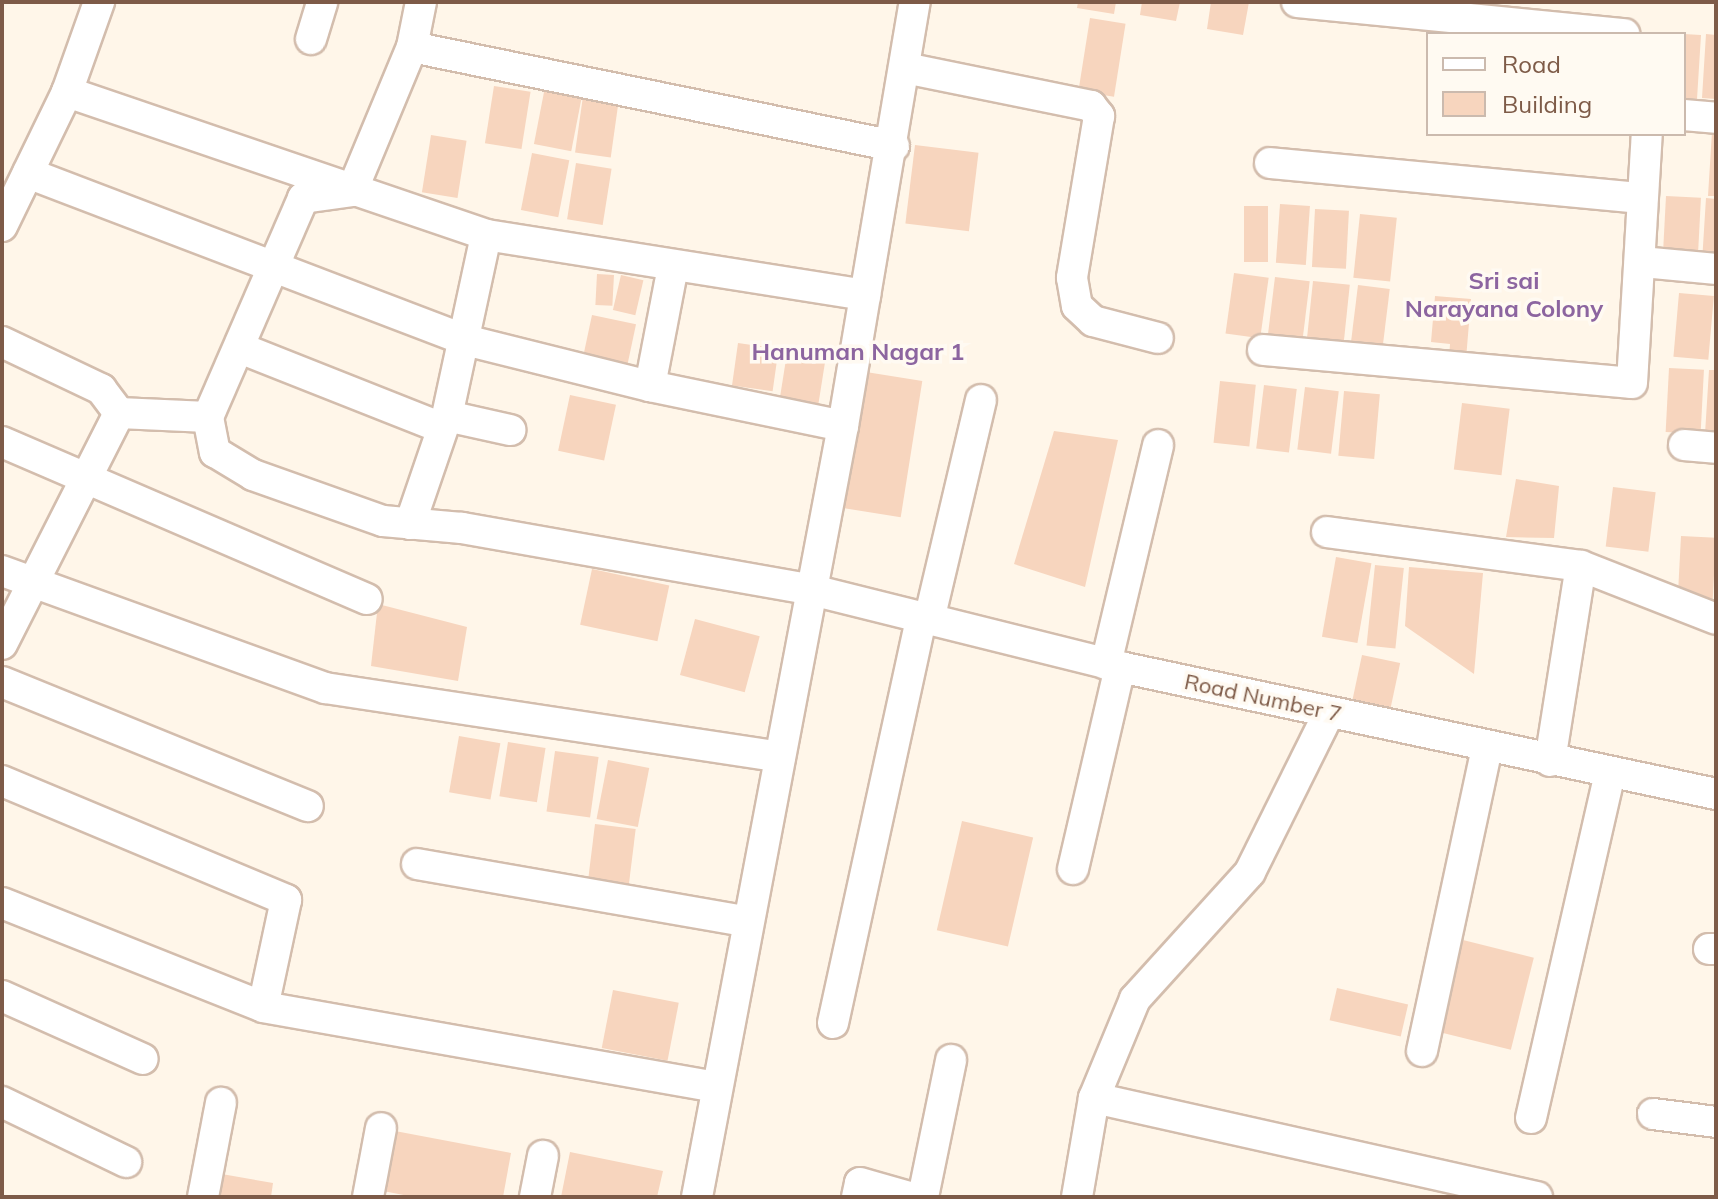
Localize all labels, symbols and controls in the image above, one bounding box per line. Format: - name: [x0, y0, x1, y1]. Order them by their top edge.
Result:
- legend: [1426, 32, 1686, 136]
- text: Road: [1502, 49, 1561, 79]
- text: Building: [1502, 89, 1592, 119]
- district label: Sri sai Narayana Colony: [1405, 267, 1603, 323]
- district label: Hanuman Nagar 1: [752, 338, 964, 366]
- street label: Road Number 7: [1182, 668, 1344, 728]

